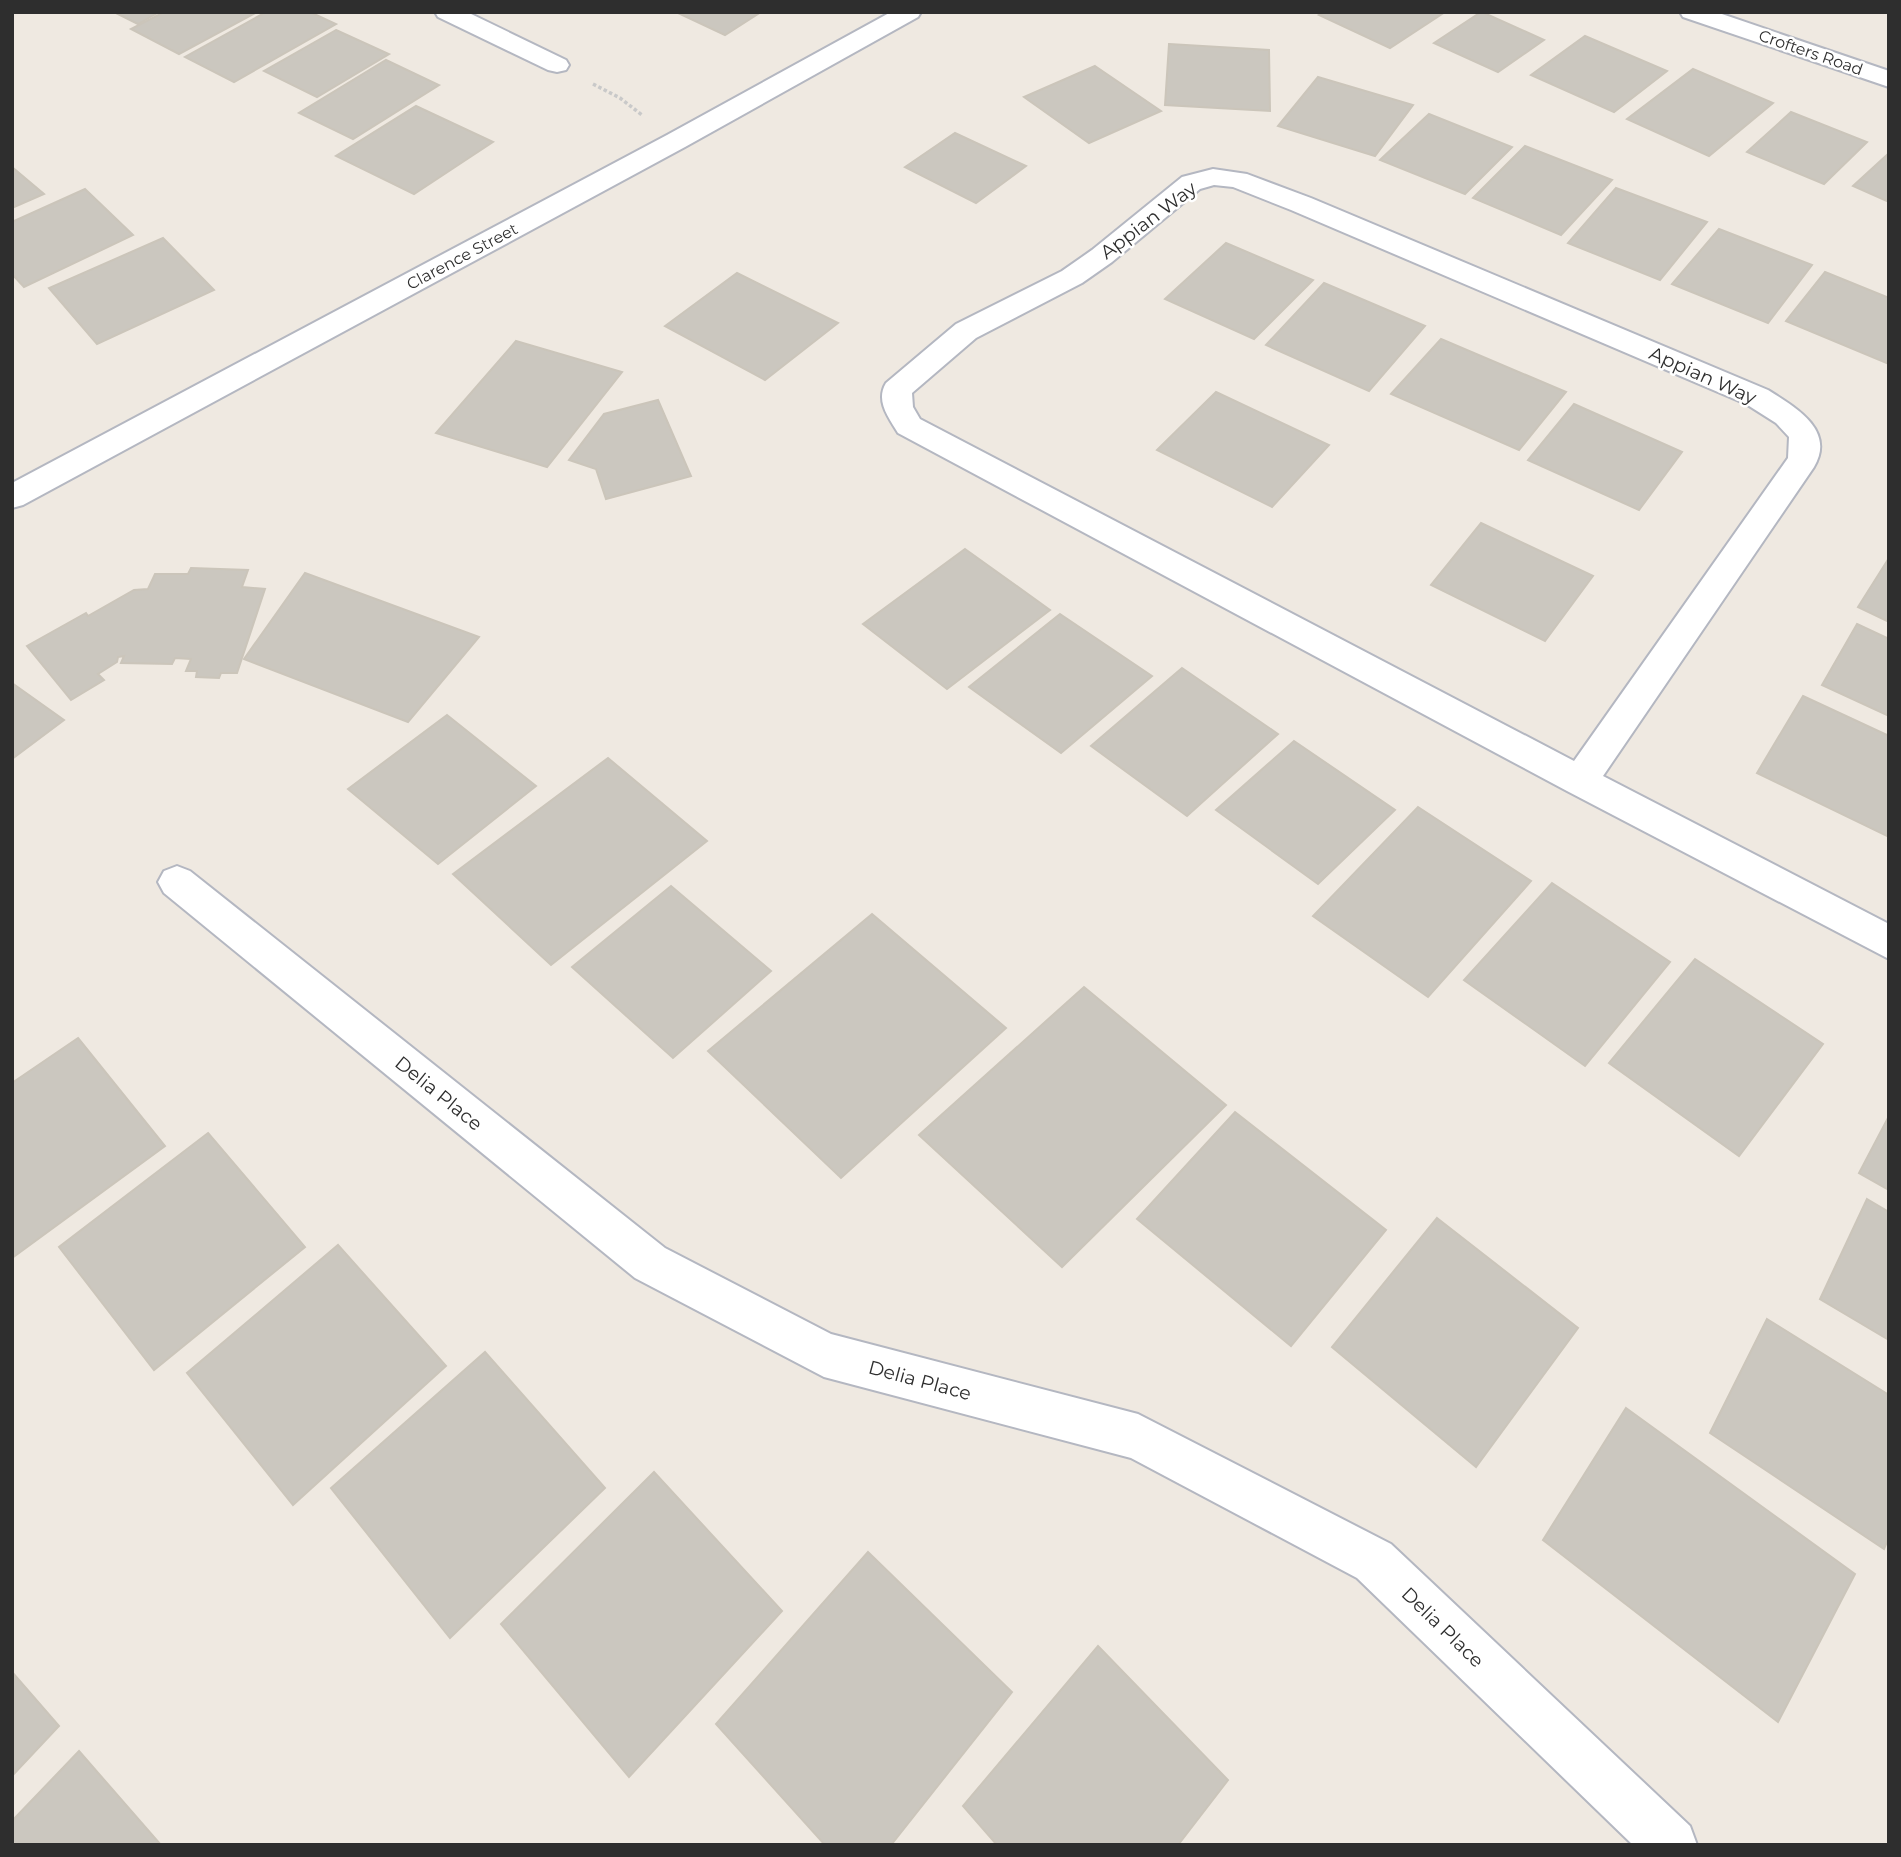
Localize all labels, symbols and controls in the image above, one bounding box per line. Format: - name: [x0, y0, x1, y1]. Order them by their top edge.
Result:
- street label: Crofters Road: [1756, 26, 1866, 79]
- street label: Appian Way: [1096, 176, 1202, 264]
- street label: Clarence Street: [404, 219, 521, 294]
- street label: Appian Way: [1646, 342, 1761, 410]
- street label: Delia Place: [390, 1051, 487, 1136]
- street label: Delia Place: [866, 1356, 974, 1405]
- street label: Delia Place: [1397, 1582, 1489, 1672]

